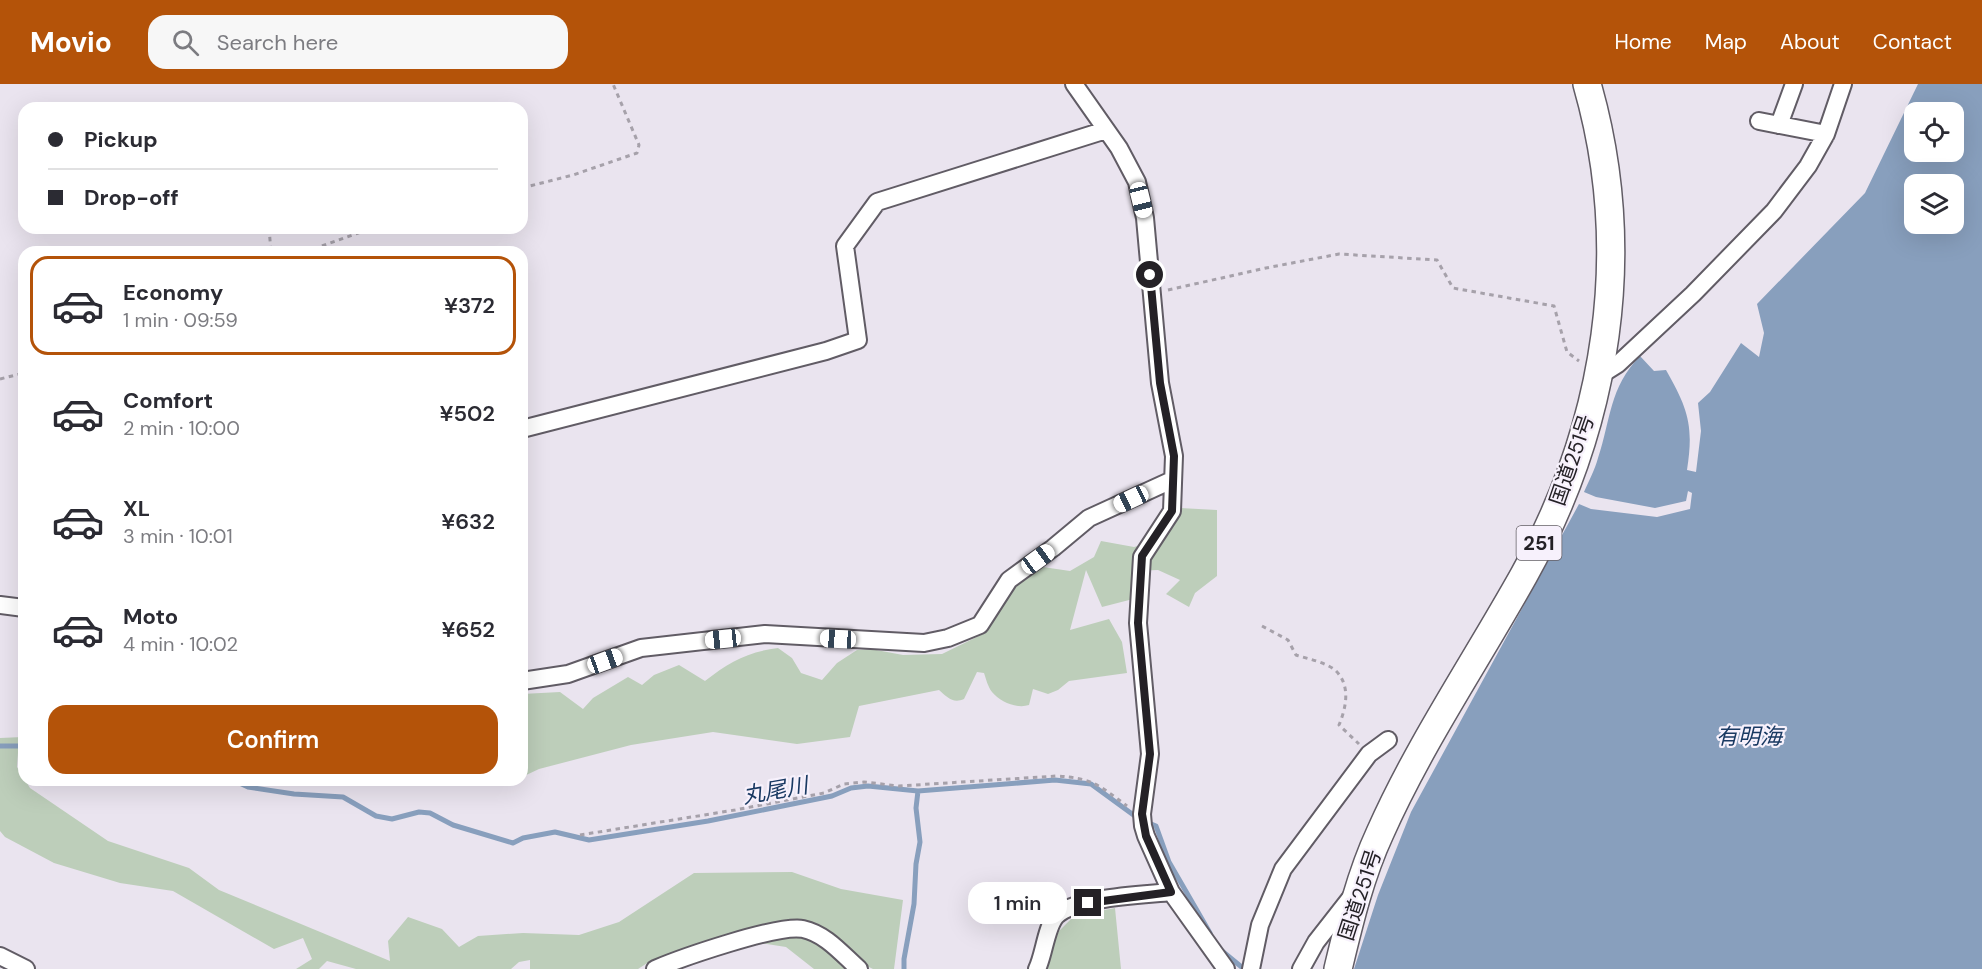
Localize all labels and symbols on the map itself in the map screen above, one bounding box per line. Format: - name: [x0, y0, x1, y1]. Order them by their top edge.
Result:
- car: [1128, 180, 1154, 220]
- route start: [1136, 261, 1163, 288]
- street label: 国道251号: [1543, 411, 1601, 509]
- car: [1111, 483, 1151, 515]
- road number: 251: [1516, 526, 1562, 560]
- car: [1018, 541, 1058, 577]
- car: [704, 628, 742, 650]
- car: [820, 629, 856, 649]
- car: [585, 646, 625, 676]
- water label: 有明海: [1716, 722, 1785, 751]
- water label: 丸尾川: [740, 770, 812, 811]
- street label: 国道251号: [1332, 846, 1388, 944]
- callout: 1 min: [968, 882, 1067, 924]
- route end: [1074, 889, 1101, 916]

